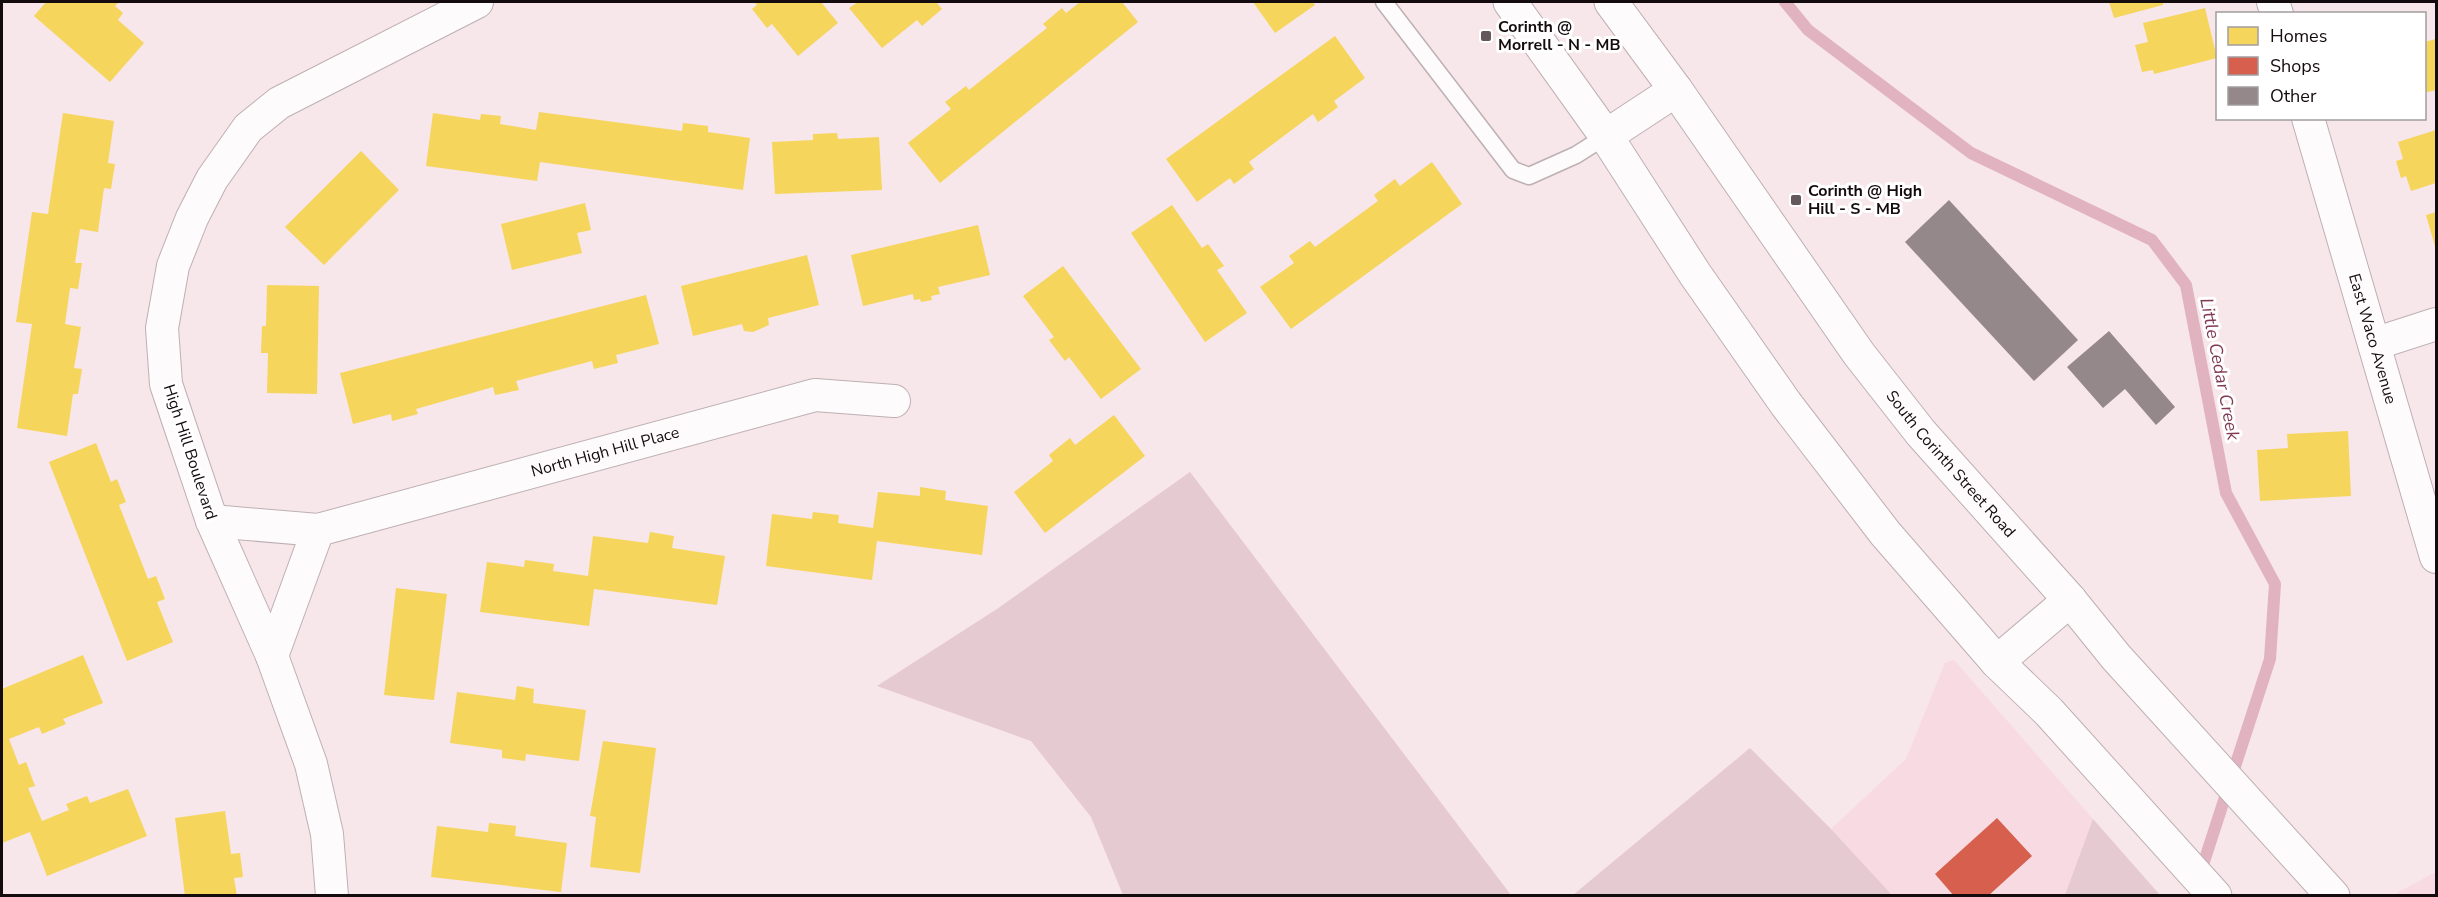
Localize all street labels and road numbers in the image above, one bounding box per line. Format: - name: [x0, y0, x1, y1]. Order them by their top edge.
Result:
- street label: East Waco Avenue: [2343, 271, 2402, 407]
- street label: High Hill Boulevard: [158, 381, 222, 523]
- street label: South Corinth Street Road: [1881, 386, 2020, 543]
- street label: North High Hill Place: [529, 421, 682, 483]

